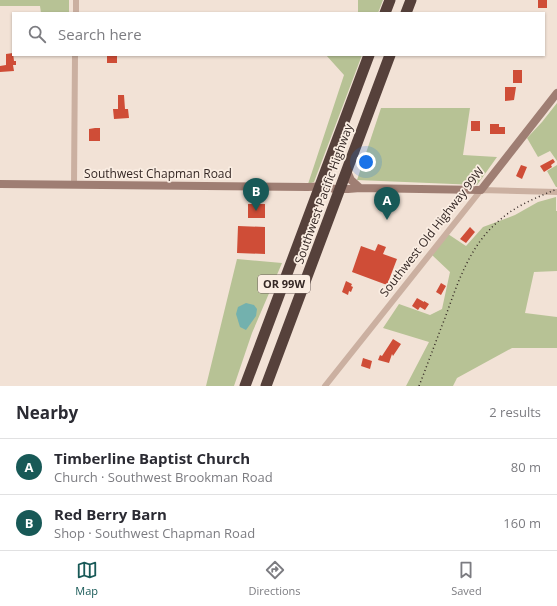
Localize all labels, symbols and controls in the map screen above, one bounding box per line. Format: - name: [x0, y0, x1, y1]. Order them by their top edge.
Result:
- search box: [12, 12, 545, 56]
- icon: search: [26, 23, 48, 45]
- text: Search here: [58, 24, 142, 44]
- street label: Southwest Pacific Highway: [290, 120, 357, 266]
- your location: [356, 152, 376, 172]
- street label: Southwest Old Highway 99W: [376, 163, 488, 300]
- street label: Southwest Chapman Road: [84, 165, 232, 182]
- pin: B: [243, 178, 269, 211]
- pin: A: [374, 187, 400, 220]
- road number: OR 99W: [258, 275, 310, 293]
- text: Nearby: [16, 401, 78, 424]
- text: 2 results: [489, 403, 541, 421]
- text: Timberline Baptist Church: [54, 448, 250, 468]
- text: A: [25, 458, 33, 476]
- text: 80 m: [511, 458, 541, 476]
- text: Church · Southwest Brookman Road: [54, 468, 273, 486]
- text: Red Berry Barn: [54, 504, 167, 524]
- text: B: [25, 514, 33, 532]
- text: 160 m: [503, 514, 541, 532]
- text: Shop · Southwest Chapman Road: [54, 524, 255, 542]
- tab: Map: [75, 559, 98, 598]
- tab: Directions: [249, 559, 301, 598]
- tab: Saved: [451, 559, 482, 598]

